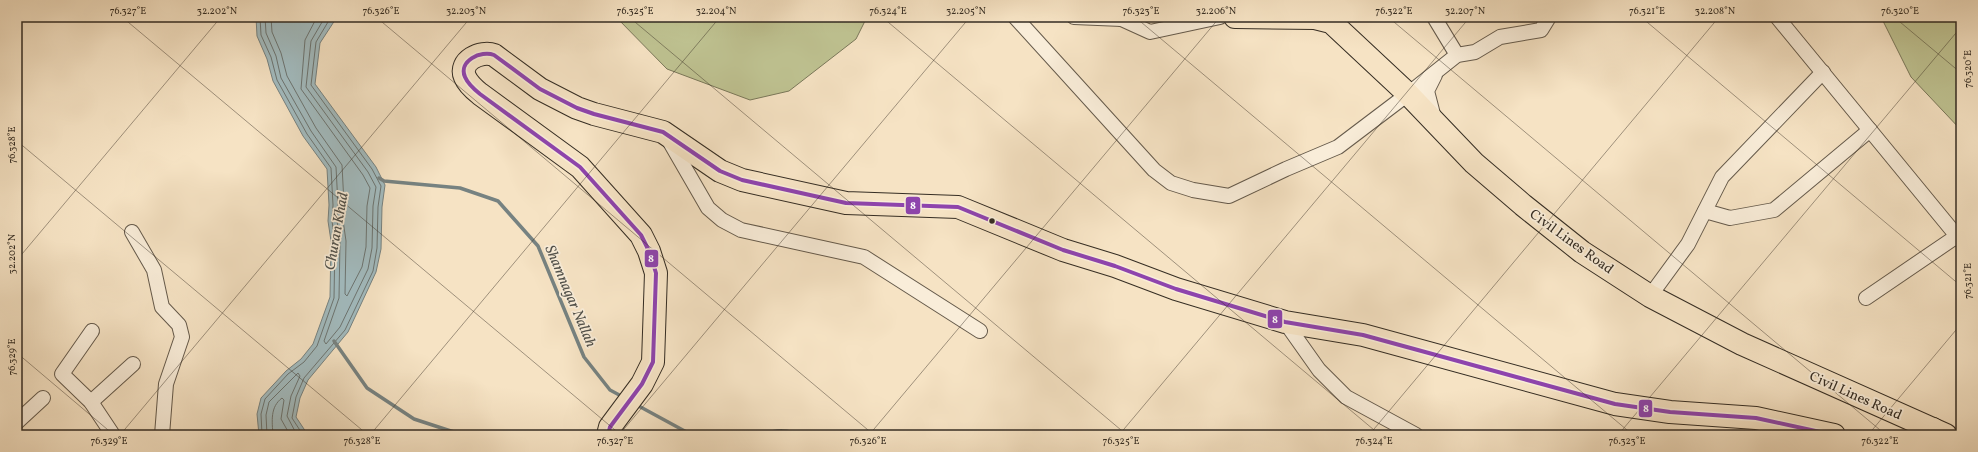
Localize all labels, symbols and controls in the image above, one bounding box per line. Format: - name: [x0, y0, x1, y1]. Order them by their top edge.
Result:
- text: 76.327°E: [110, 4, 146, 18]
- text: 32.202°N: [197, 4, 238, 18]
- text: 76.326°E: [362, 4, 400, 18]
- text: 32.203°N: [446, 4, 487, 18]
- text: 76.325°E: [617, 4, 653, 18]
- text: 32.204°N: [696, 4, 737, 18]
- text: 76.324°E: [869, 4, 907, 18]
- text: 32.205°N: [946, 4, 987, 18]
- text: 76.323°E: [1123, 4, 1159, 18]
- text: 32.206°N: [1196, 4, 1237, 18]
- text: 76.322°E: [1375, 4, 1413, 18]
- text: 32.207°N: [1445, 4, 1486, 18]
- text: 76.321°E: [1629, 4, 1665, 18]
- text: 32.208°N: [1695, 4, 1736, 18]
- text: 76.320°E: [1881, 4, 1919, 18]
- text: 76.320°E: [1961, 50, 1975, 88]
- text: 76.328°E: [5, 126, 19, 164]
- water label: Churan Khad: [320, 191, 355, 272]
- line badge: 8: [905, 196, 921, 215]
- text: 8: [910, 199, 916, 214]
- street label: Civil Lines Road: [1525, 205, 1617, 279]
- unlabelled marker: [987, 216, 997, 226]
- text: 32.202°N: [5, 233, 19, 274]
- water label: Shamnagar Nallah: [539, 242, 601, 351]
- line badge: 8: [644, 249, 659, 268]
- text: 8: [648, 252, 654, 267]
- text: 76.321°E: [1961, 263, 1975, 299]
- line badge: 8: [1267, 309, 1283, 329]
- text: 8: [1272, 313, 1278, 328]
- text: 76.329°E: [5, 338, 19, 376]
- street label: Civil Lines Road: [1806, 367, 1905, 425]
- line badge: 8: [1638, 399, 1653, 418]
- text: 8: [1643, 402, 1649, 417]
- text: 76.329°E: [90, 434, 128, 448]
- text: 76.328°E: [343, 434, 381, 448]
- text: 76.327°E: [597, 434, 633, 448]
- text: 76.326°E: [849, 434, 887, 448]
- text: 76.325°E: [1103, 434, 1139, 448]
- text: 76.324°E: [1355, 434, 1393, 448]
- text: 76.323°E: [1609, 434, 1645, 448]
- text: 76.322°E: [1861, 434, 1899, 448]

